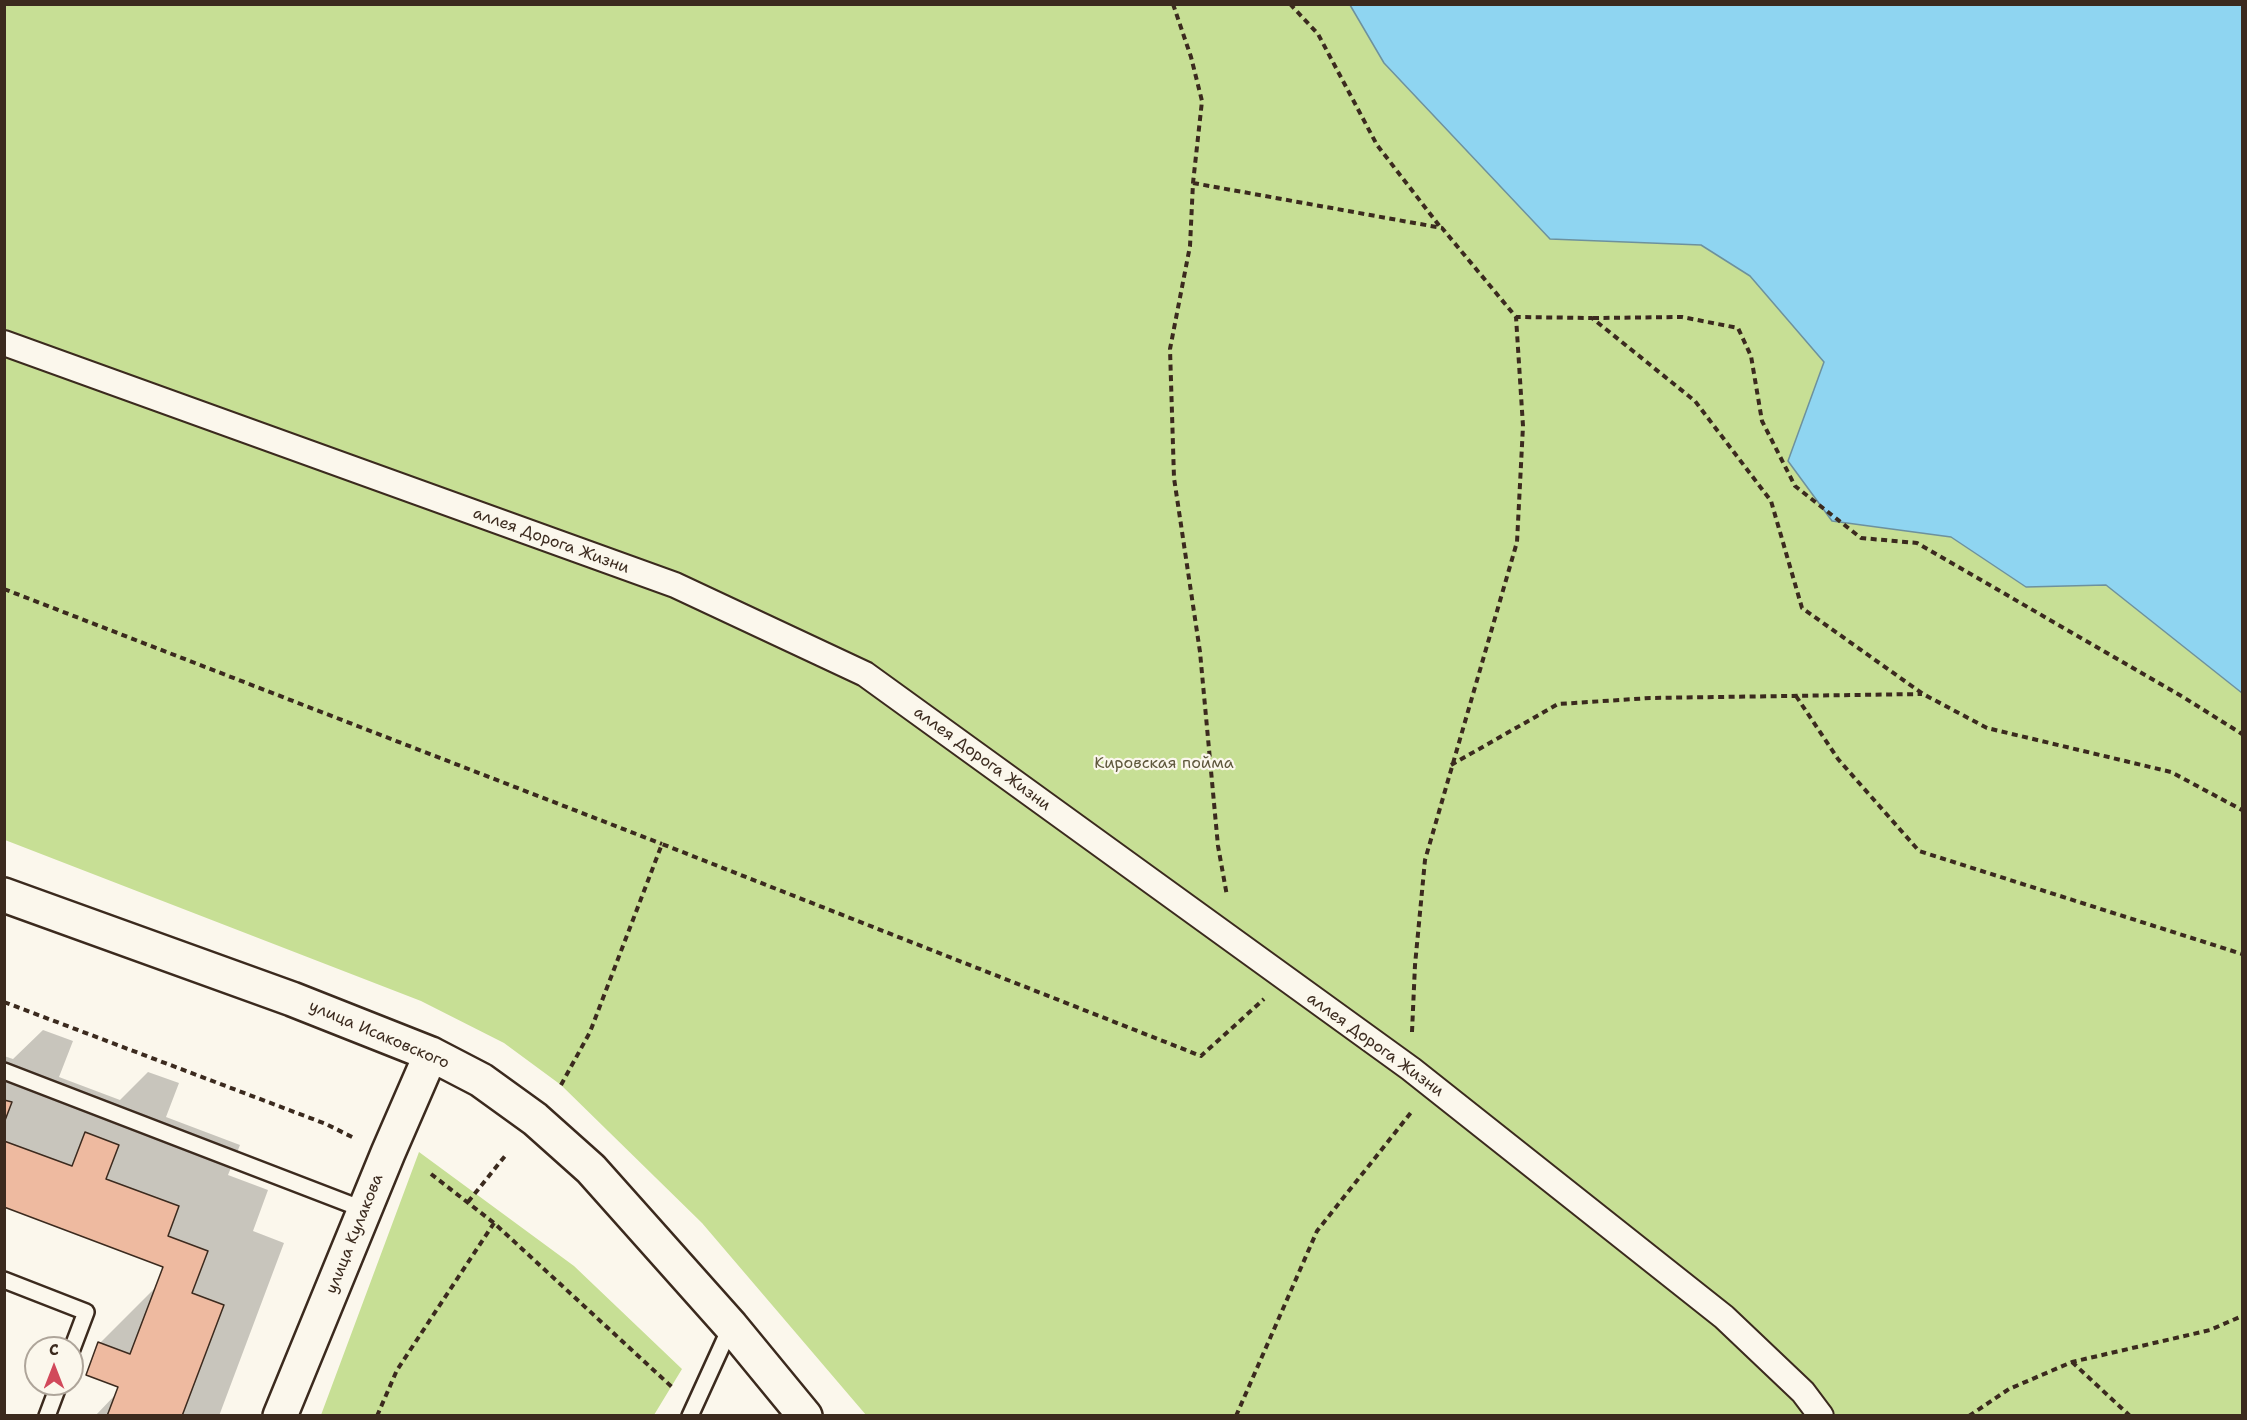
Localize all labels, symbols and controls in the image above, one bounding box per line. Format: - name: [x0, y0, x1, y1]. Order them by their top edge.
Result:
- street label: аллея Дорога Жизни: [470, 504, 632, 578]
- street label: аллея Дорога Жизни: [910, 703, 1054, 815]
- park label: Кировская пойма: [1094, 754, 1234, 774]
- street label: аллея Дорога Жизни: [1303, 989, 1447, 1101]
- street label: улица Исаковского: [306, 997, 452, 1073]
- street label: улица Кулакова: [322, 1171, 388, 1297]
- north arrow: [24, 1336, 84, 1396]
- text: С: [49, 1339, 59, 1360]

